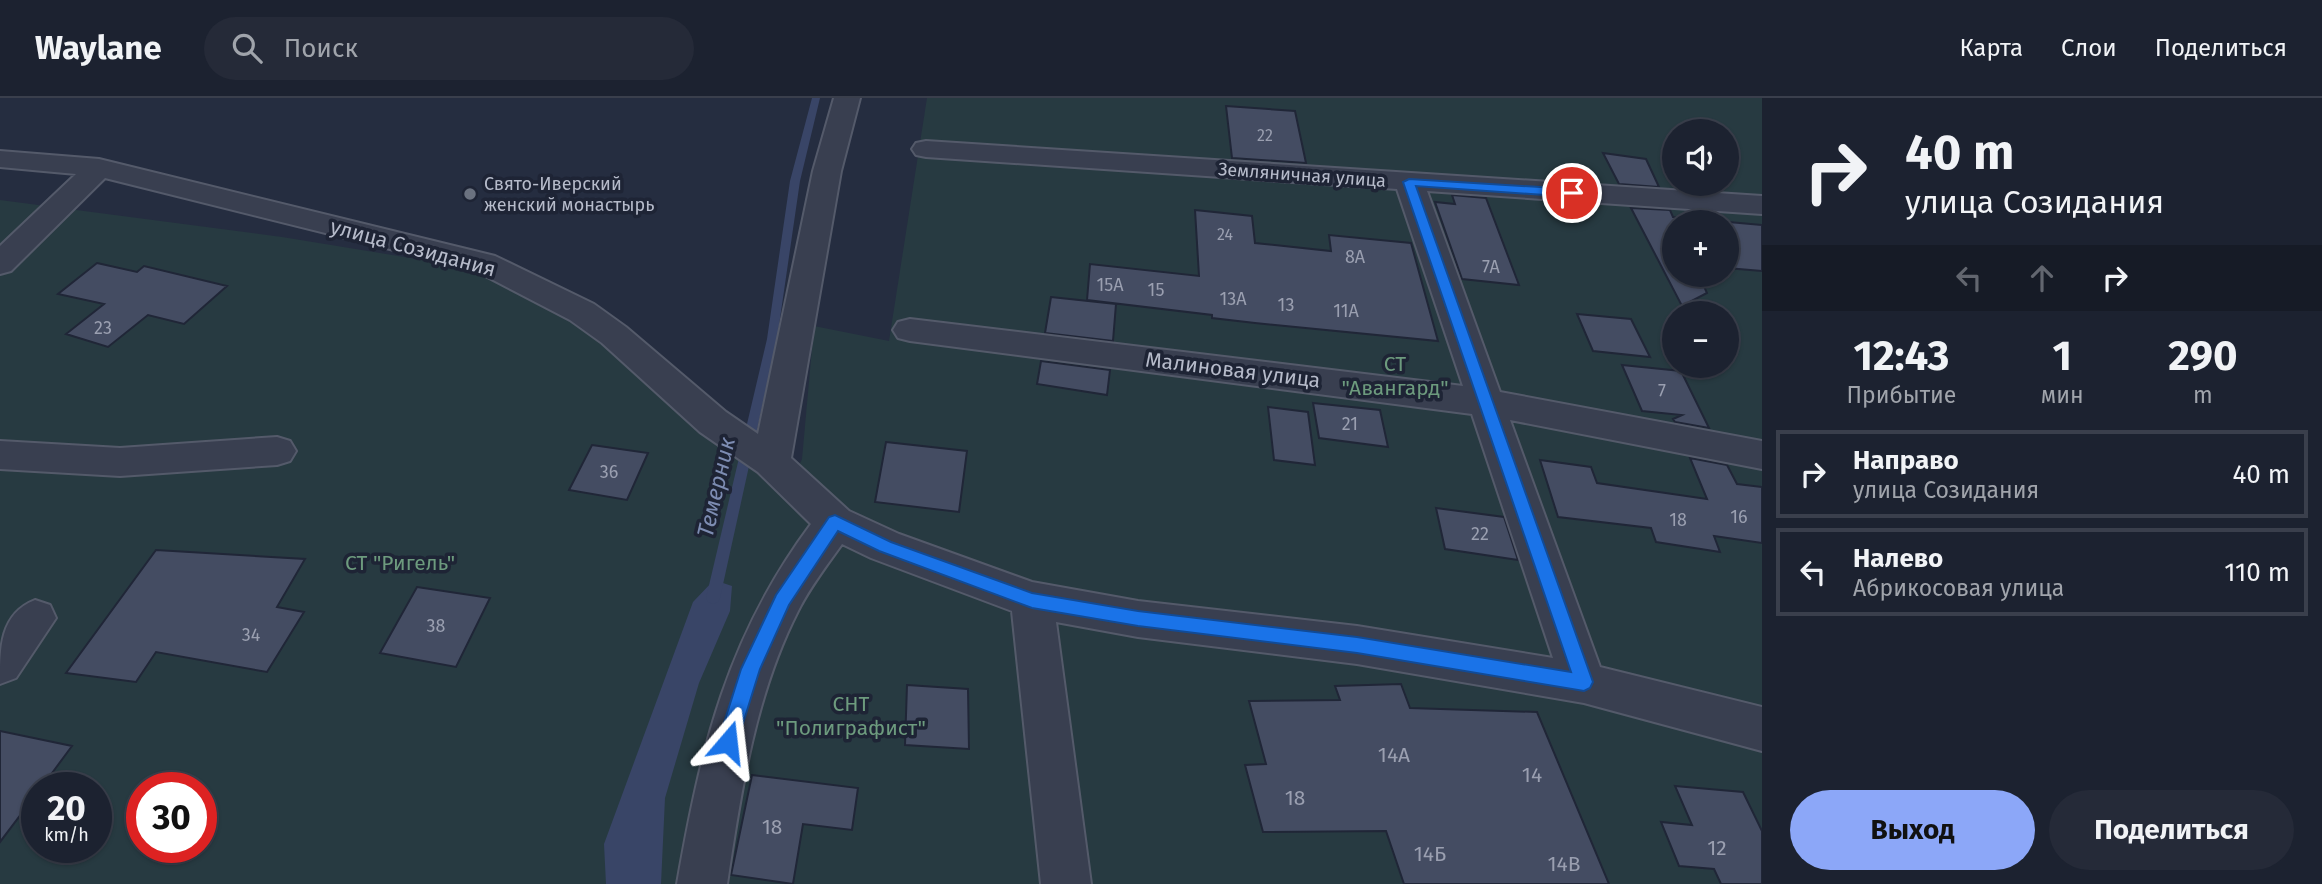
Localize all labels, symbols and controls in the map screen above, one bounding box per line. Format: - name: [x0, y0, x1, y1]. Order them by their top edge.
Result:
- search box: [204, 17, 694, 80]
- text: Waylane: [35, 28, 162, 68]
- icon: search: [228, 29, 266, 67]
- text: Поиск: [284, 33, 358, 64]
- text: Карта: [1959, 34, 2023, 62]
- text: Слои: [2061, 34, 2117, 62]
- text: Поделиться: [2155, 34, 2287, 62]
- map controls: [1662, 119, 1739, 378]
- button: sound: [1662, 119, 1739, 196]
- text: 40 m: [1905, 123, 2014, 182]
- house number: 22: [1257, 126, 1273, 145]
- icon: right: [1790, 126, 1881, 217]
- street label: Земляничная улица: [1217, 158, 1387, 192]
- pin: [1542, 163, 1602, 223]
- place label: Свято-Иверский женский монастырь: [484, 173, 655, 216]
- icon: arrive: [1553, 174, 1591, 212]
- text: улица Созидания: [1905, 183, 2164, 221]
- marker: Свято-Иверский женский монастырь: [462, 186, 478, 202]
- button: +: [1662, 210, 1739, 287]
- street label: улица Созидания: [328, 213, 498, 283]
- house number: 24: [1217, 225, 1233, 244]
- house number: 8А: [1345, 246, 1366, 268]
- house number: 7А: [1482, 256, 1501, 278]
- icon: left: [1950, 259, 1988, 297]
- icon: ahead: [2023, 259, 2061, 297]
- icon: right: [2096, 259, 2134, 297]
- house number: 15А: [1096, 274, 1124, 296]
- house number: 15: [1148, 279, 1164, 301]
- house number: 13А: [1219, 288, 1247, 310]
- house number: 13: [1278, 294, 1294, 316]
- house number: 11А: [1333, 300, 1360, 322]
- button: −: [1662, 301, 1739, 378]
- house number: 23: [94, 317, 112, 339]
- text: 12:43: [1853, 331, 1949, 381]
- text: 1: [2053, 331, 2072, 381]
- text: 290: [2168, 331, 2238, 381]
- street label: Малиновая улица: [1144, 346, 1322, 394]
- park label: СТ "Авангард": [1341, 351, 1449, 401]
- house number: 7: [1658, 380, 1666, 402]
- text: Прибытие: [1846, 381, 1956, 409]
- text: мин: [2041, 381, 2084, 409]
- text: m: [2193, 381, 2213, 409]
- house number: 21: [1342, 413, 1358, 435]
- water label: Темерник: [691, 434, 741, 540]
- text: Направо: [1853, 445, 1959, 476]
- icon: right: [1794, 455, 1832, 493]
- text: 40 m: [2232, 459, 2290, 490]
- house number: 36: [600, 461, 618, 483]
- text: улица Созидания: [1853, 476, 2039, 504]
- house number: 16: [1730, 506, 1748, 528]
- house number: 18: [1669, 509, 1687, 531]
- house number: 22: [1471, 523, 1489, 545]
- text: Налево: [1853, 543, 1943, 574]
- park label: СТ "Ригель": [345, 550, 455, 576]
- icon: left: [1794, 553, 1832, 591]
- text: 110 m: [2224, 557, 2290, 588]
- text: Абрикосовая улица: [1853, 574, 2064, 602]
- house number: 38: [427, 615, 446, 637]
- house number: 34: [242, 624, 261, 646]
- park label: СНТ "Полиграфист": [776, 691, 926, 741]
- position arrow: [691, 705, 765, 779]
- house number: 14А: [1378, 742, 1410, 768]
- house number: 14: [1522, 762, 1542, 788]
- speed limit sign: 30: [126, 772, 217, 863]
- house number: 18: [1285, 785, 1305, 811]
- text: 20: [47, 787, 86, 829]
- button: Выход: [1790, 790, 2035, 870]
- button: Поделиться: [2049, 790, 2294, 870]
- house number: 18: [762, 814, 782, 840]
- text: km/h: [44, 824, 89, 846]
- house number: 12: [1707, 835, 1727, 861]
- house number: 14Б: [1414, 841, 1446, 867]
- house number: 14В: [1547, 851, 1581, 877]

